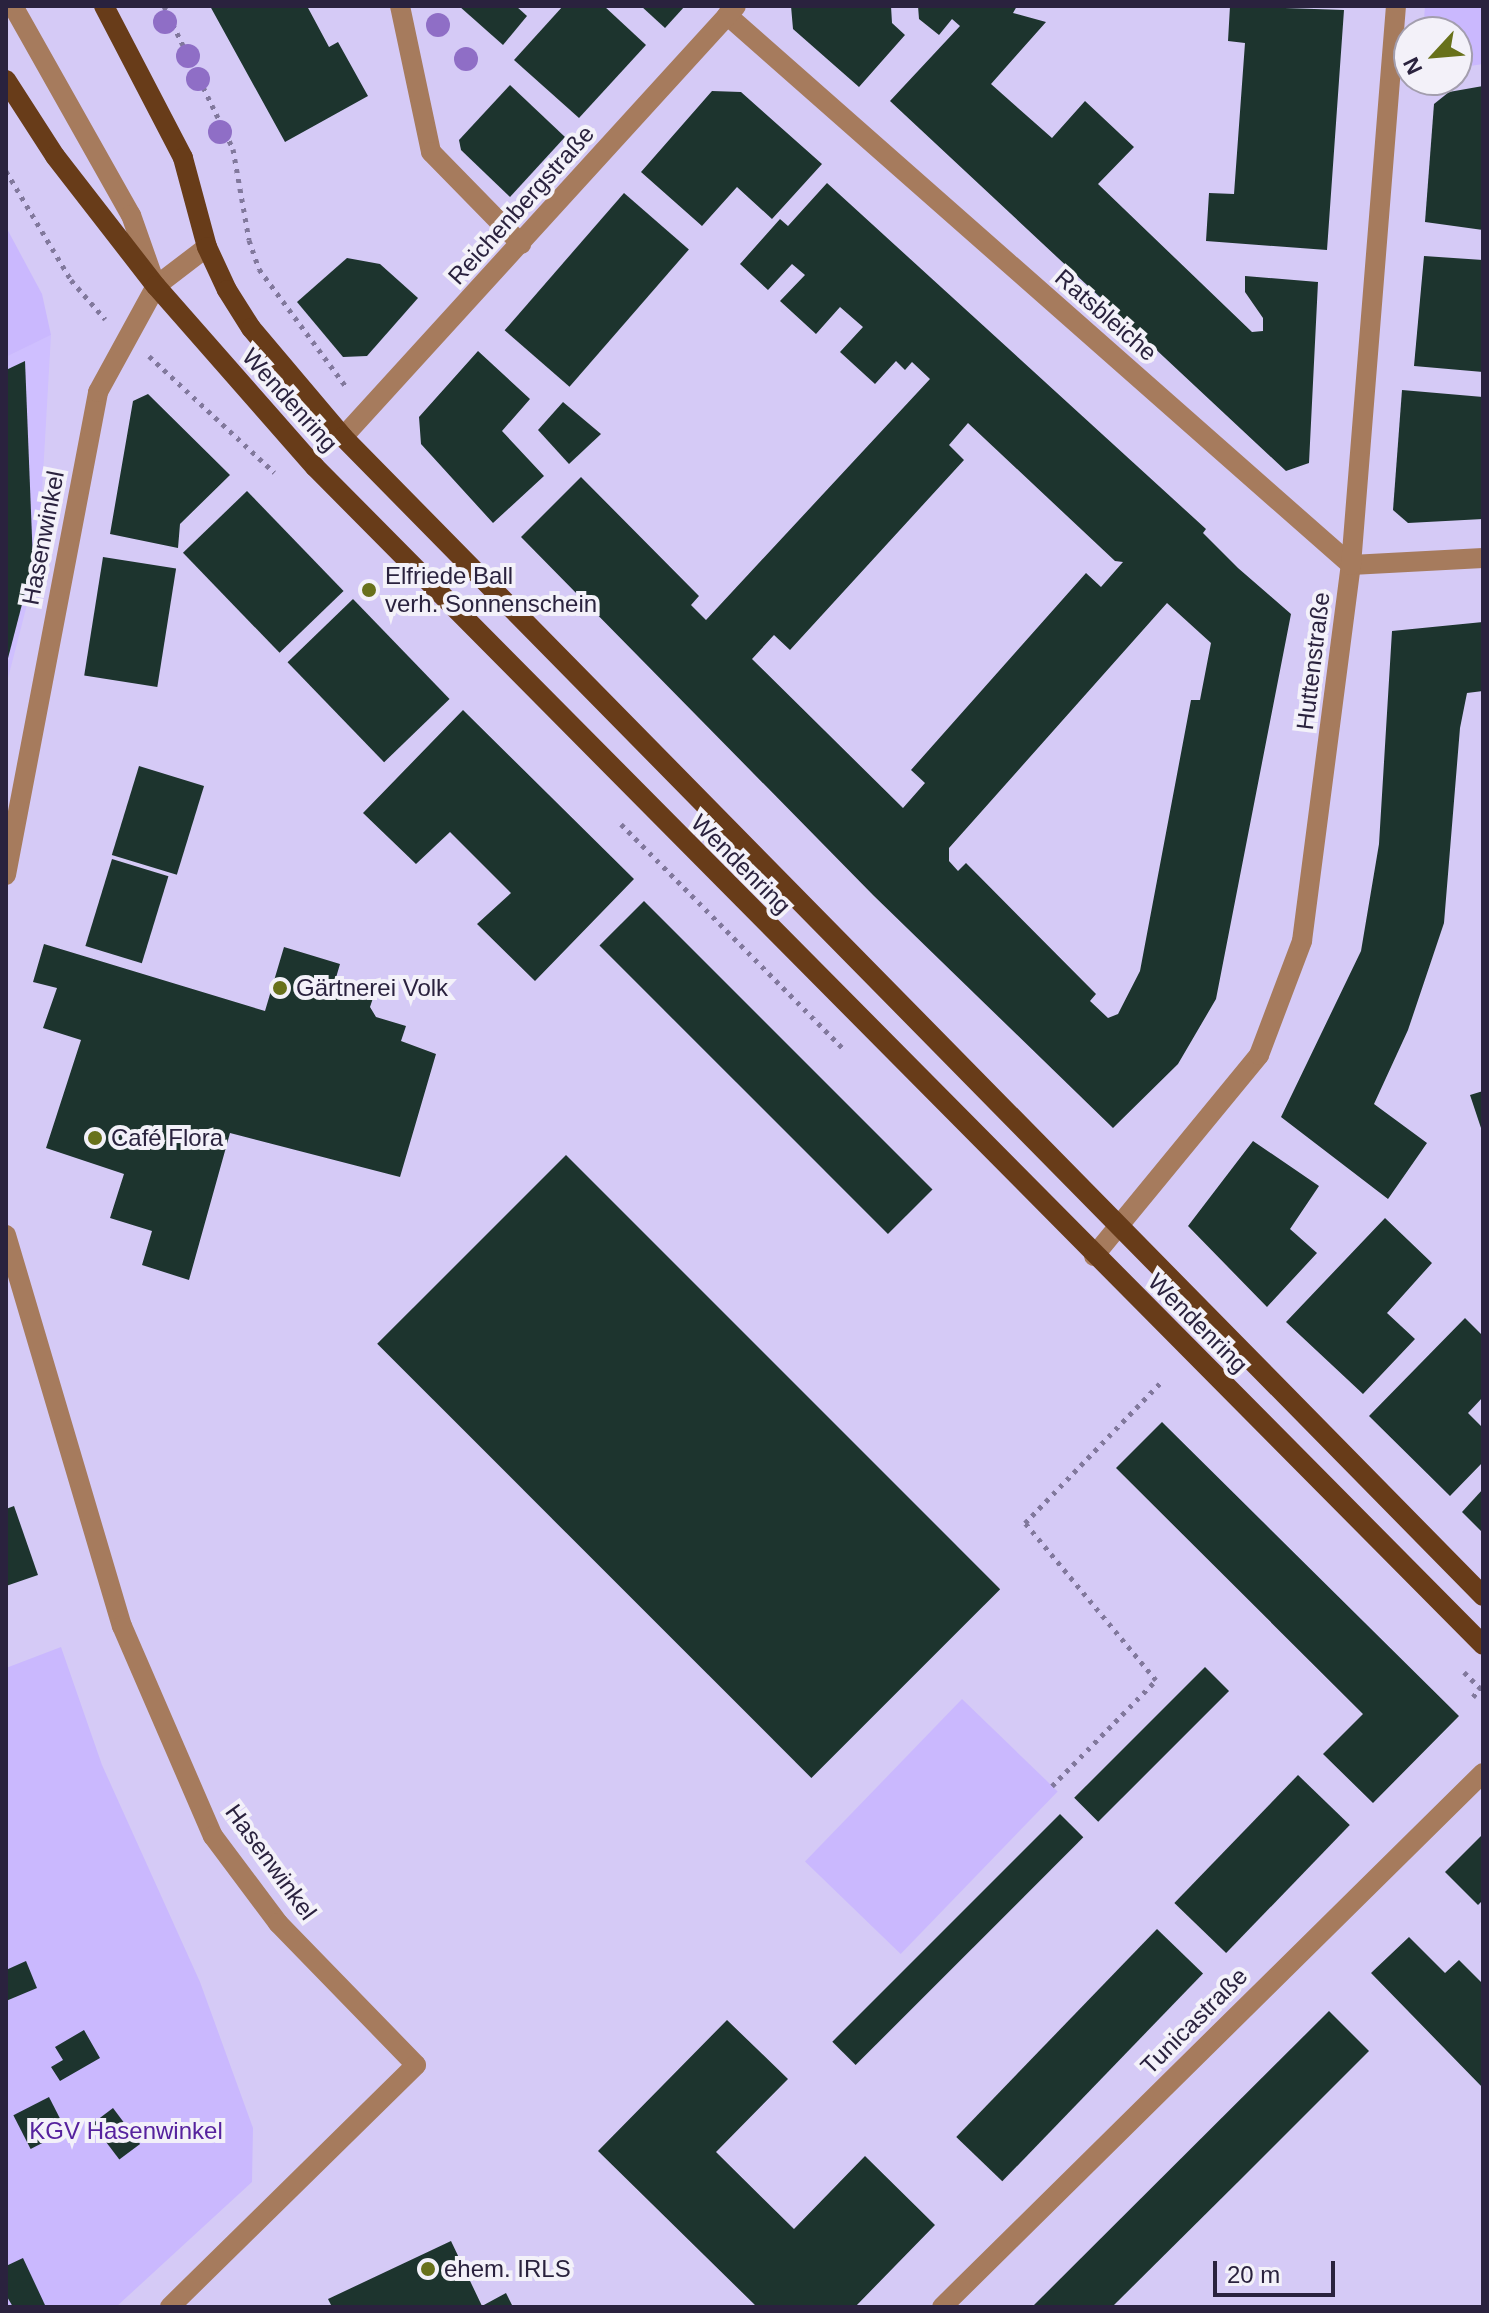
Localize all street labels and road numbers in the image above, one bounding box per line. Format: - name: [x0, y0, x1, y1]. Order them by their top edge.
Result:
- street label: Reichenbergstraße: [442, 120, 600, 290]
- street label: Ratsbleiche: [1049, 263, 1163, 367]
- street label: Wendenring: [236, 342, 344, 458]
- street label: Hasenwinkel: [16, 468, 70, 608]
- street label: Huttenstraße: [1290, 590, 1336, 732]
- street label: Wendenring: [685, 808, 797, 920]
- street label: Wendenring: [1142, 1267, 1254, 1379]
- street label: Hasenwinkel: [219, 1798, 323, 1926]
- street label: Tunicastraße: [1135, 1962, 1253, 2080]

